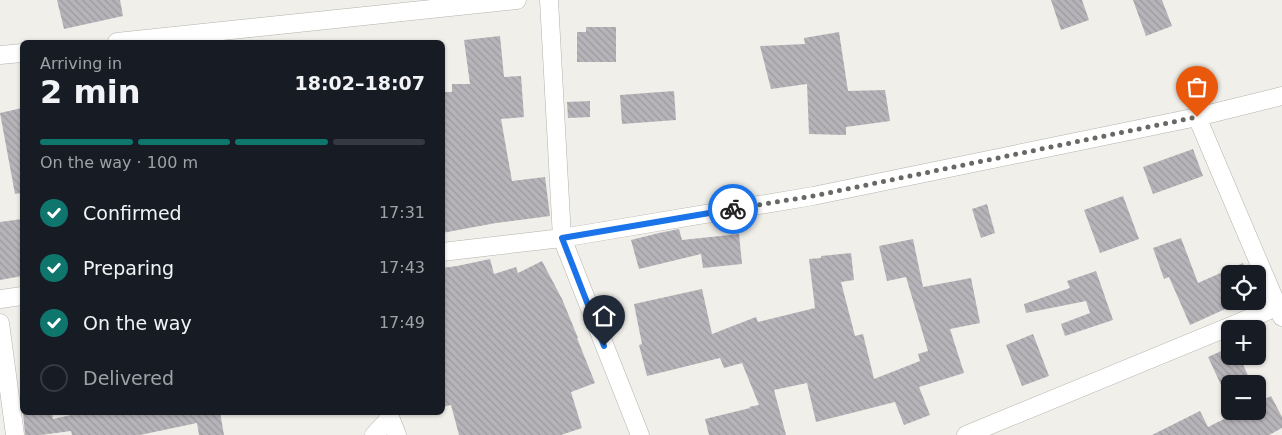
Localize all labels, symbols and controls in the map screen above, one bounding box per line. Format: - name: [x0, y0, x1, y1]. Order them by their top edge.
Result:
- text: Arriving in: [40, 54, 122, 73]
- pin: [1176, 66, 1218, 117]
- text: 18:02–18:07: [295, 72, 425, 94]
- text: 2 min: [40, 73, 141, 111]
- icon: bag: [1183, 73, 1211, 101]
- text: On the way · 100 m: [40, 153, 198, 172]
- courier: [708, 184, 758, 234]
- icon: bike: [719, 195, 747, 223]
- icon: check: [40, 199, 68, 227]
- text: Confirmed: [83, 202, 182, 224]
- text: 17:31: [379, 203, 425, 222]
- icon: check: [40, 254, 68, 282]
- text: Preparing: [83, 257, 174, 279]
- text: 17:43: [379, 258, 425, 277]
- map controls: [1221, 265, 1266, 420]
- button: locate: [1221, 265, 1266, 310]
- pin: [583, 295, 625, 346]
- icon: home: [590, 302, 618, 330]
- icon: check: [40, 309, 68, 337]
- text: On the way: [83, 312, 192, 334]
- text: 17:49: [379, 313, 425, 332]
- button: +: [1221, 320, 1266, 365]
- text: Delivered: [83, 367, 174, 389]
- button: −: [1221, 375, 1266, 420]

